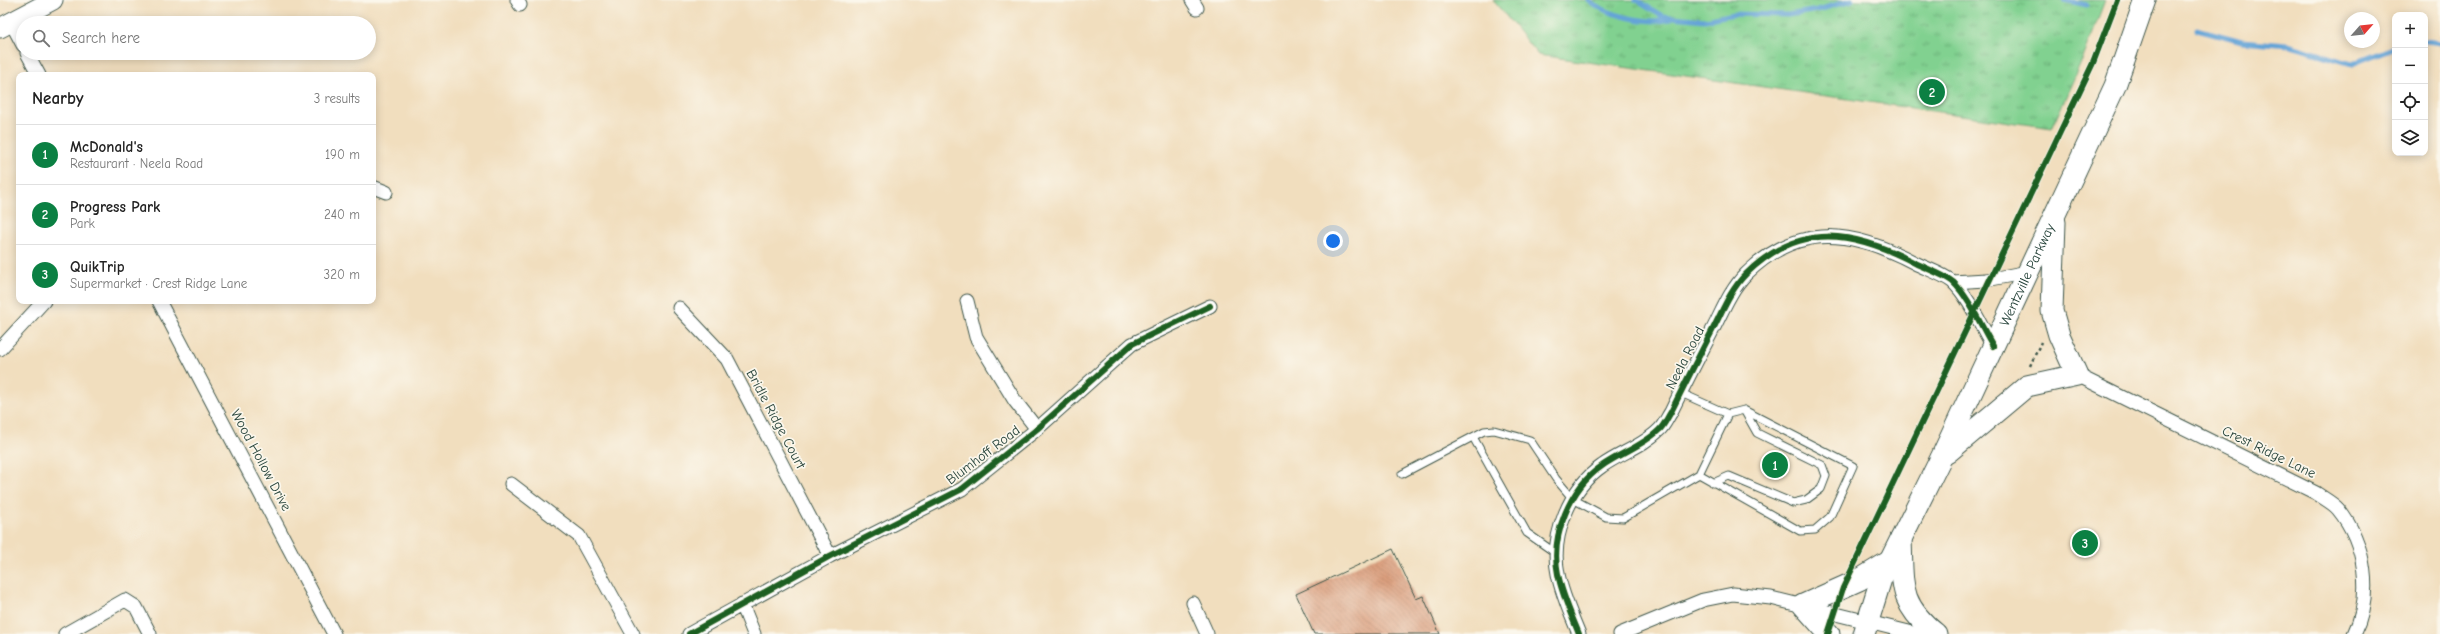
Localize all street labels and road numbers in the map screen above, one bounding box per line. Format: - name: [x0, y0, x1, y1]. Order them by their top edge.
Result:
- street label: Wentzville Parkway: [1995, 220, 2058, 329]
- street label: Neela Road: [1662, 324, 1708, 392]
- street label: Bridle Ridge Court: [743, 366, 810, 473]
- street label: Wood Hollow Drive: [227, 406, 295, 514]
- street label: Blumhoff Road: [943, 422, 1023, 488]
- street label: Crest Ridge Lane: [2219, 422, 2319, 482]

